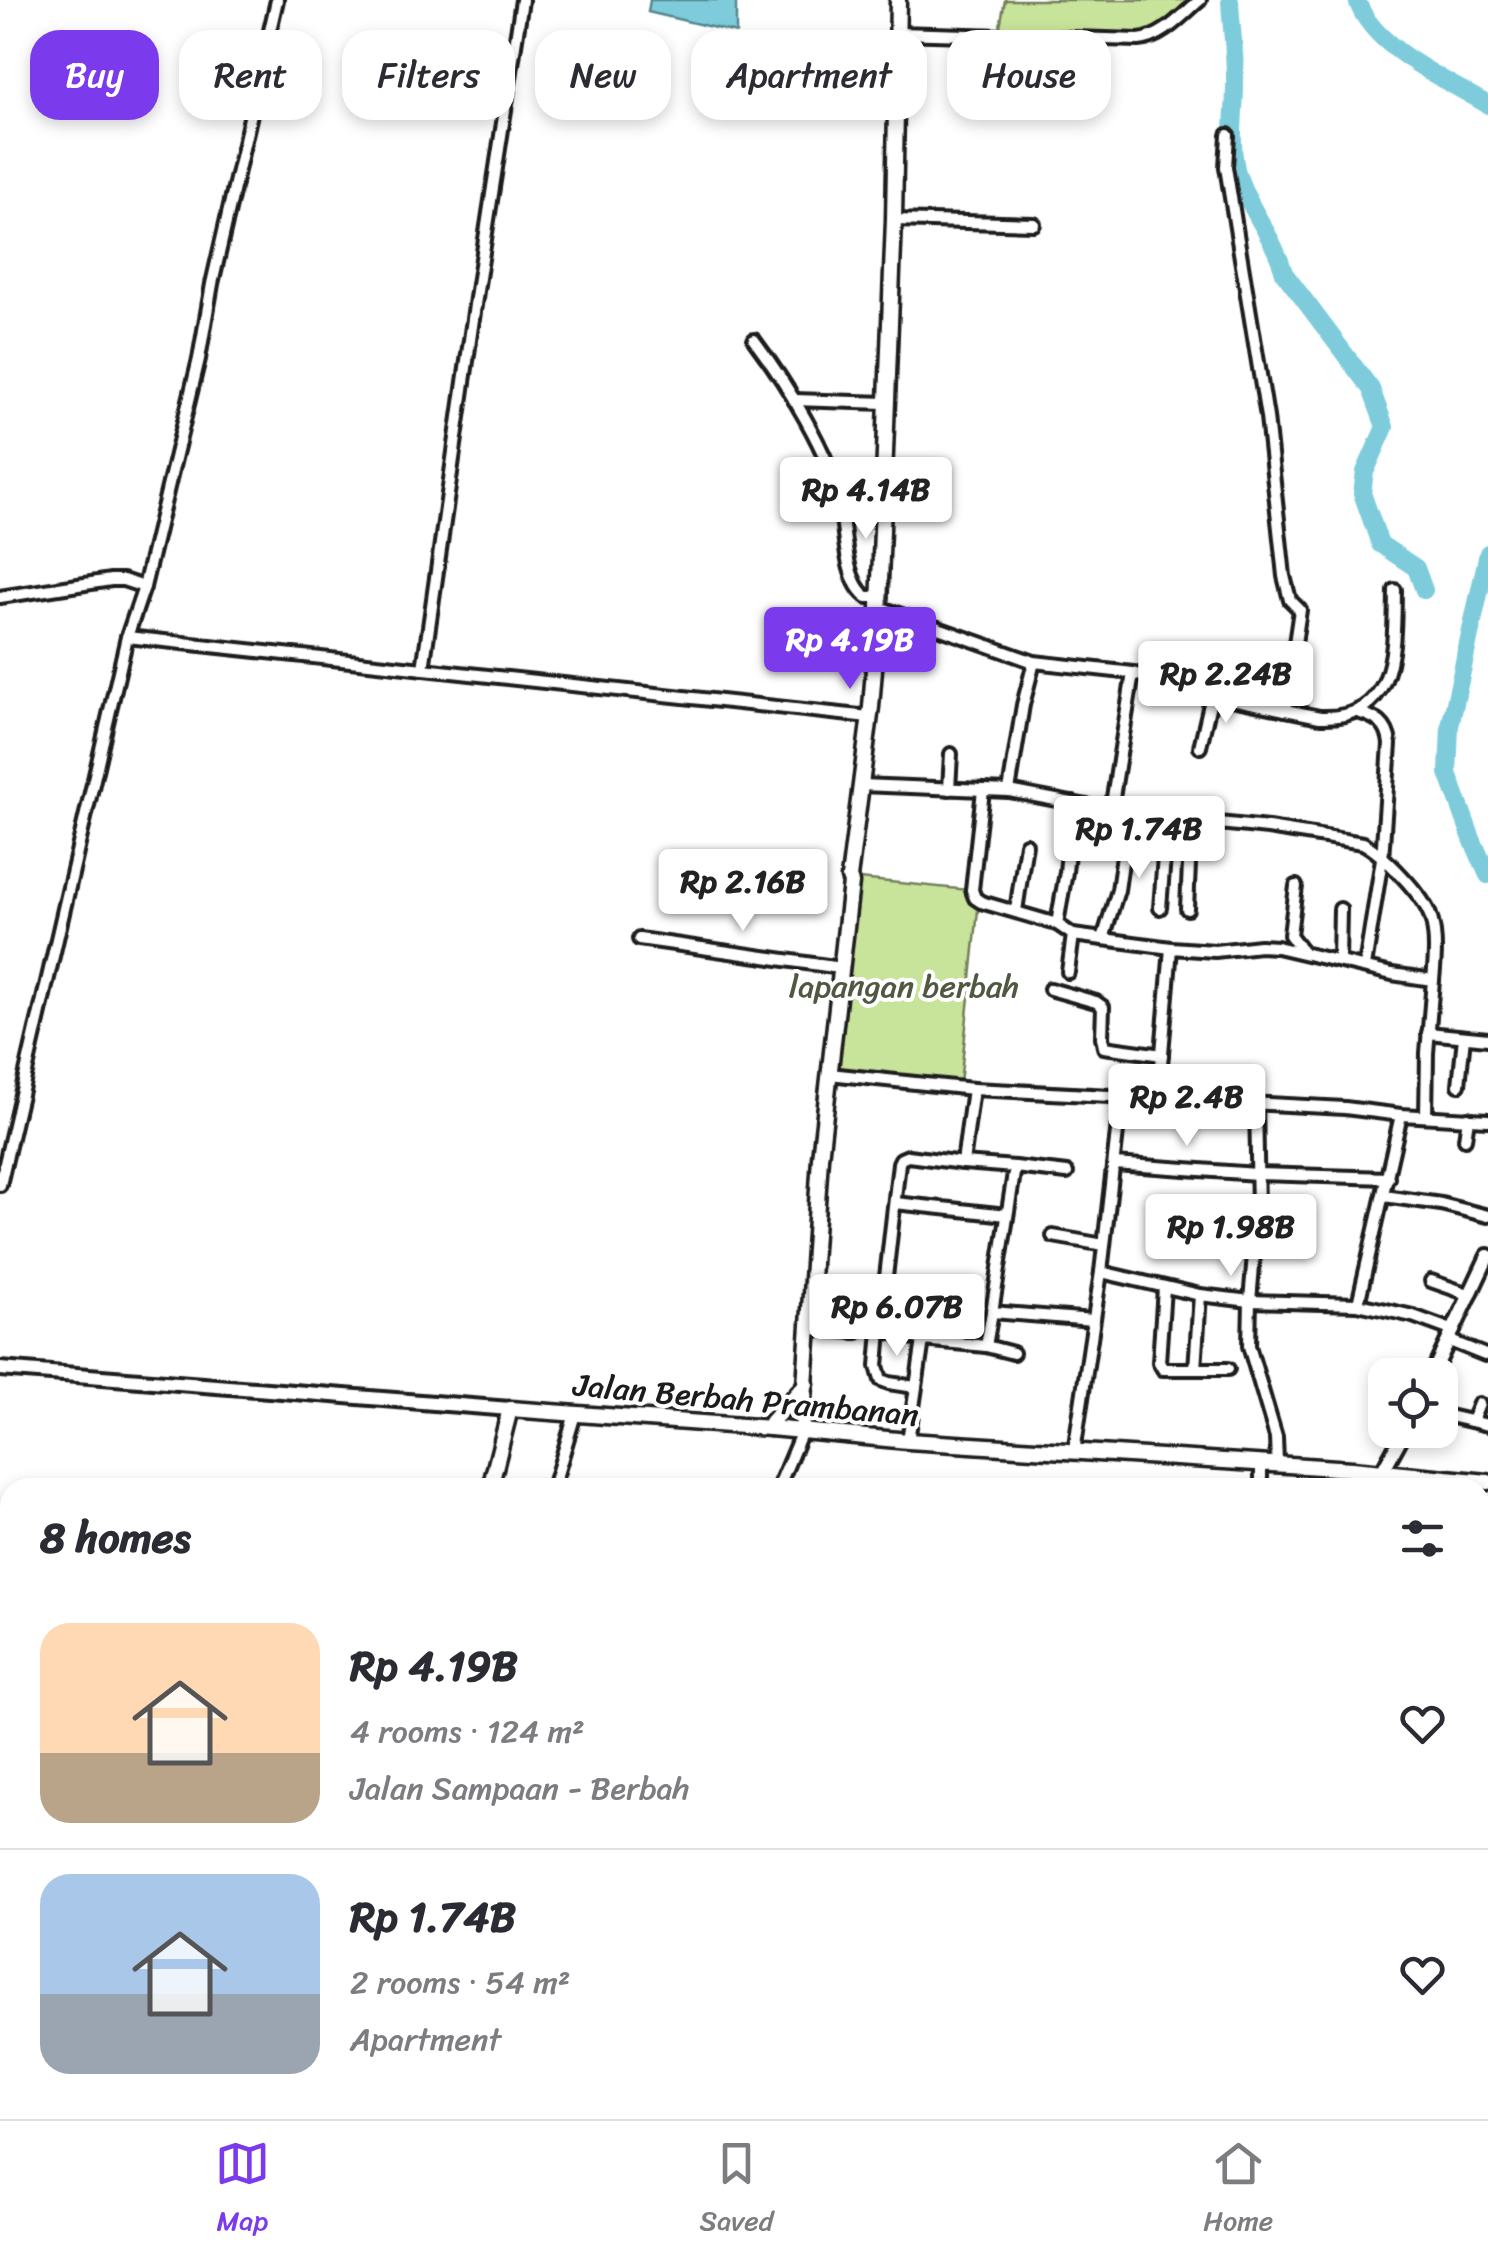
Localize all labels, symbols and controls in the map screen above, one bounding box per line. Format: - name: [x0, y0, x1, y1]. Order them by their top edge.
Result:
- chip: Buy: [30, 30, 159, 120]
- chip: Rent: [179, 30, 322, 120]
- chip: Filters: [342, 30, 515, 120]
- chip: New: [535, 30, 671, 120]
- chip: Apartment: [691, 30, 927, 120]
- chip: House: [947, 30, 1111, 120]
- pin: Rp 4.14B: [763, 457, 969, 542]
- text: Rp 4.14B: [802, 461, 930, 518]
- pin: Rp 4.19B: [747, 607, 953, 692]
- text: Rp 4.19B: [786, 611, 914, 668]
- pin: Rp 2.24B: [1123, 641, 1329, 726]
- text: Rp 2.24B: [1160, 645, 1292, 702]
- pin: Rp 1.74B: [1036, 796, 1242, 881]
- text: Rp 1.74B: [1076, 800, 1202, 857]
- pin: Rp 2.16B: [640, 849, 846, 934]
- text: Rp 2.16B: [681, 853, 805, 910]
- park label: lapangan berbah: [789, 958, 1019, 1015]
- pin: Rp 2.4B: [1095, 1064, 1279, 1149]
- text: Rp 2.4B: [1130, 1068, 1244, 1125]
- pin: Rp 1.98B: [1128, 1194, 1334, 1279]
- text: Rp 1.98B: [1167, 1198, 1295, 1255]
- pin: Rp 6.07B: [794, 1274, 1000, 1359]
- text: Rp 6.07B: [831, 1278, 963, 1335]
- street label: Jalan Berbah Prambanan: [570, 1356, 921, 1443]
- map controls: [1368, 1358, 1458, 1448]
- button: locate: [1368, 1358, 1458, 1448]
- text: 8 homes: [40, 1501, 191, 1575]
- icon: filters: [1395, 1511, 1450, 1566]
- text: Rp 4.19B: [350, 1629, 518, 1703]
- icon: home: [120, 1663, 240, 1783]
- icon: heart: [1395, 1696, 1450, 1751]
- text: 4 rooms · 124 m²: [350, 1703, 585, 1760]
- text: Jalan Sampaan - Berbah: [350, 1760, 689, 1817]
- text: Rp 1.74B: [350, 1880, 516, 1954]
- icon: home: [120, 1914, 240, 2034]
- icon: heart: [1395, 1947, 1450, 2002]
- text: 2 rooms · 54 m²: [350, 1954, 570, 2011]
- text: Apartment: [350, 2011, 501, 2068]
- tab: Map: [215, 2136, 270, 2245]
- tab: Saved: [700, 2136, 773, 2245]
- tab: Home: [1203, 2136, 1273, 2245]

